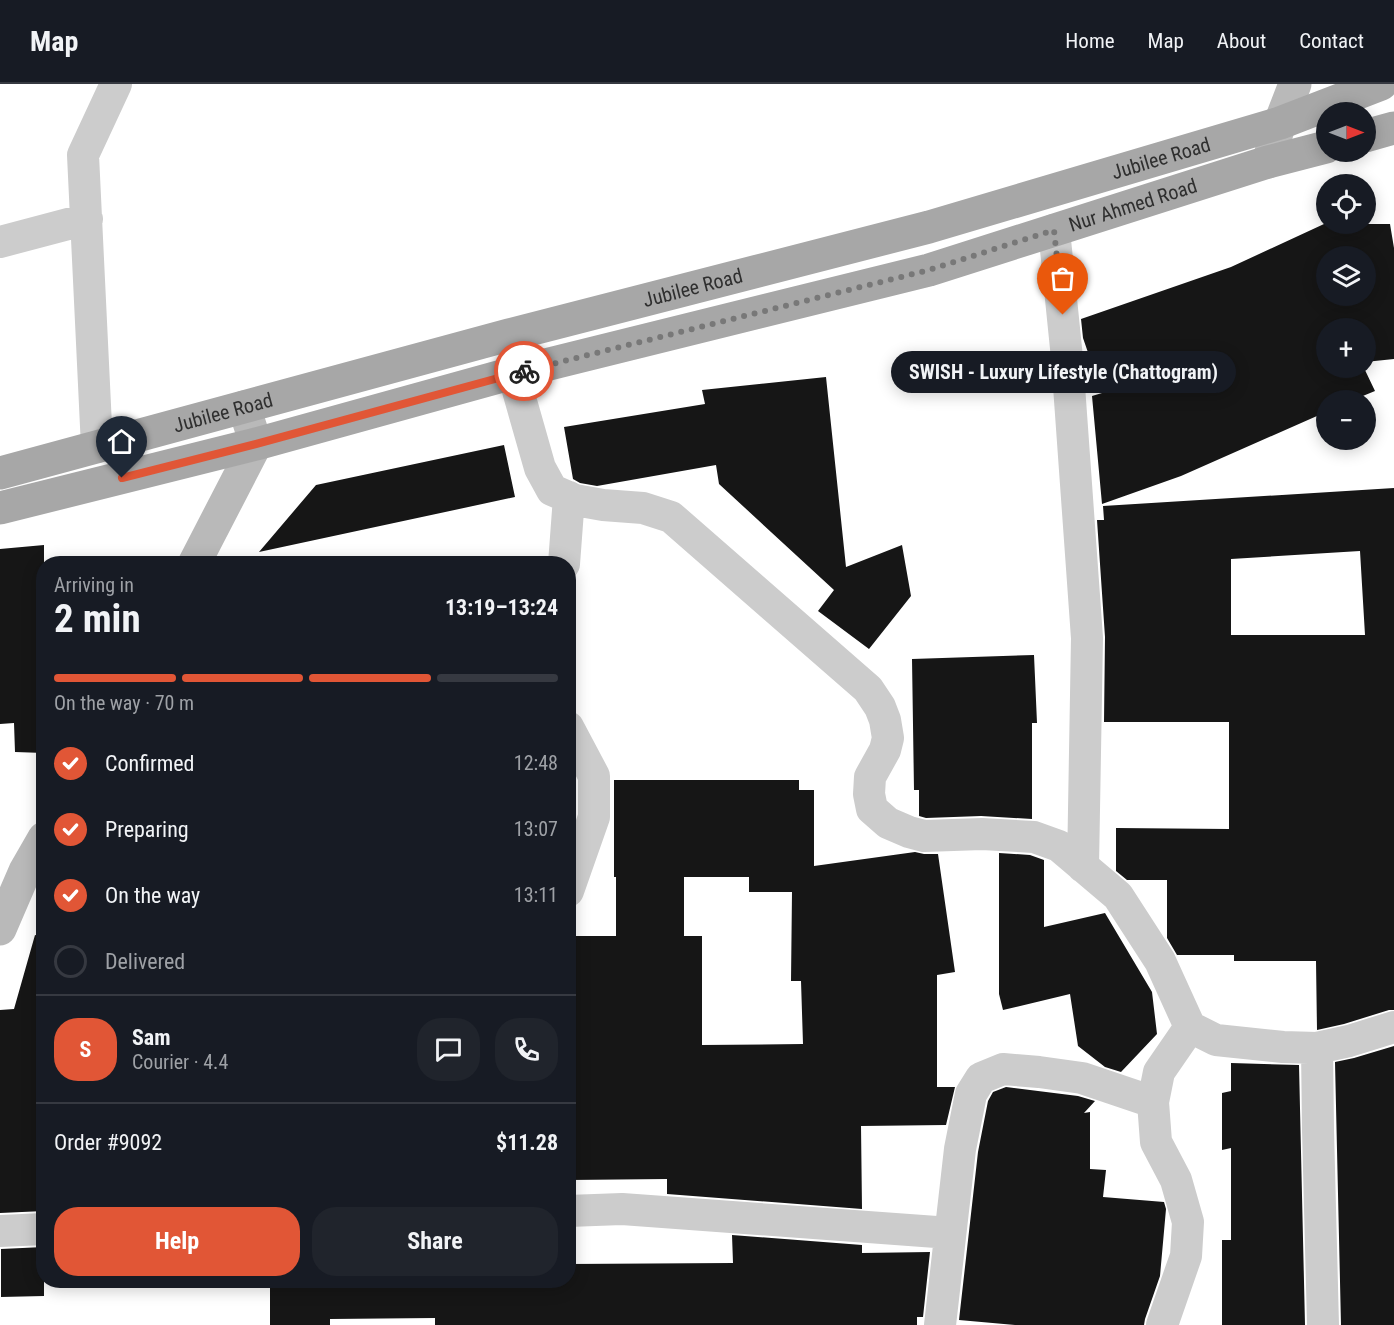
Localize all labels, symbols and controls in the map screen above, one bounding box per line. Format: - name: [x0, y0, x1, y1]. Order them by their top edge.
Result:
- text: Map: [30, 25, 78, 58]
- text: Home: [1065, 29, 1115, 53]
- text: Map: [1148, 29, 1184, 53]
- text: About: [1217, 29, 1266, 53]
- text: Contact: [1299, 29, 1364, 53]
- north arrow: [1316, 102, 1376, 162]
- map controls: [1316, 102, 1376, 450]
- street label: Jubilee Road: [1109, 132, 1213, 184]
- street label: Nur Ahmed Road: [1066, 173, 1200, 237]
- button: locate: [1316, 174, 1376, 234]
- button: layers: [1316, 246, 1376, 306]
- pin: [1037, 253, 1088, 315]
- icon: bag: [1046, 262, 1079, 295]
- street label: Jubilee Road: [640, 263, 745, 312]
- button: +: [1316, 318, 1376, 378]
- courier: [494, 341, 554, 401]
- callout: SWISH - Luxury Lifestyle (Chattogram): [890, 351, 1236, 393]
- icon: bike: [508, 355, 541, 388]
- text: SWISH - Luxury Lifestyle (Chattogram): [909, 360, 1218, 384]
- street label: Jubilee Road: [171, 388, 275, 437]
- button: −: [1316, 390, 1376, 450]
- pin: [96, 416, 147, 478]
- icon: home: [105, 425, 138, 458]
- text: Arriving in: [54, 573, 134, 597]
- text: 13:19–13:24: [445, 595, 558, 620]
- text: 2 min: [54, 596, 141, 642]
- text: On the way · 70 m: [54, 691, 194, 715]
- icon: check: [54, 747, 87, 780]
- text: Confirmed: [105, 751, 194, 776]
- text: 12:48: [514, 751, 558, 775]
- icon: check: [54, 813, 87, 846]
- text: Preparing: [105, 817, 189, 842]
- text: 13:07: [514, 817, 558, 841]
- icon: check: [54, 879, 87, 912]
- text: On the way: [105, 883, 200, 908]
- text: 13:11: [514, 883, 558, 907]
- text: Delivered: [105, 949, 185, 974]
- button: chat: [417, 1018, 480, 1081]
- button: phone: [495, 1018, 558, 1081]
- text: Sam: [132, 1025, 171, 1050]
- text: S: [80, 1037, 91, 1062]
- text: Courier · 4.4: [132, 1050, 228, 1074]
- text: Order #9092: [54, 1130, 162, 1155]
- text: $11.28: [496, 1130, 558, 1155]
- button: Help: [54, 1207, 300, 1276]
- button: Share: [312, 1207, 558, 1276]

